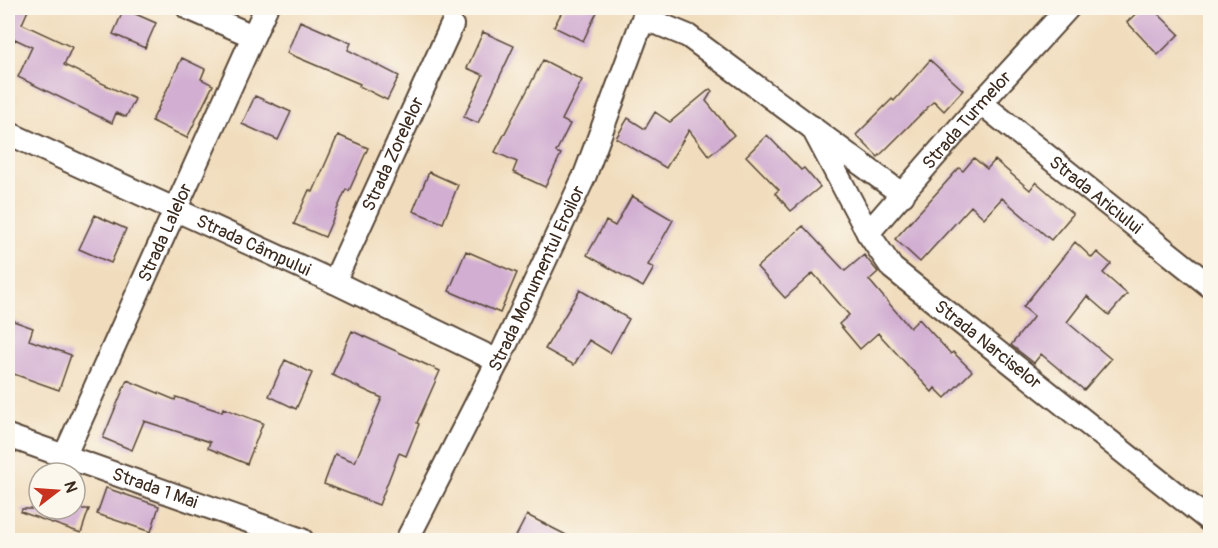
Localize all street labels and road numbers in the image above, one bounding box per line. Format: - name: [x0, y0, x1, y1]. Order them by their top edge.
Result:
- street label: Strada Turmelor: [917, 66, 1017, 174]
- street label: Strada Zorelelor: [357, 93, 430, 215]
- street label: Strada Ariciului: [1044, 151, 1147, 239]
- street label: Strada Lalelor: [133, 179, 198, 286]
- street label: Strada Monumentul Eroilor: [484, 181, 591, 375]
- street label: Strada Câmpului: [193, 210, 314, 282]
- street label: Strada Narciselor: [930, 295, 1046, 395]
- street label: Strada 1 Mai: [109, 463, 201, 514]

